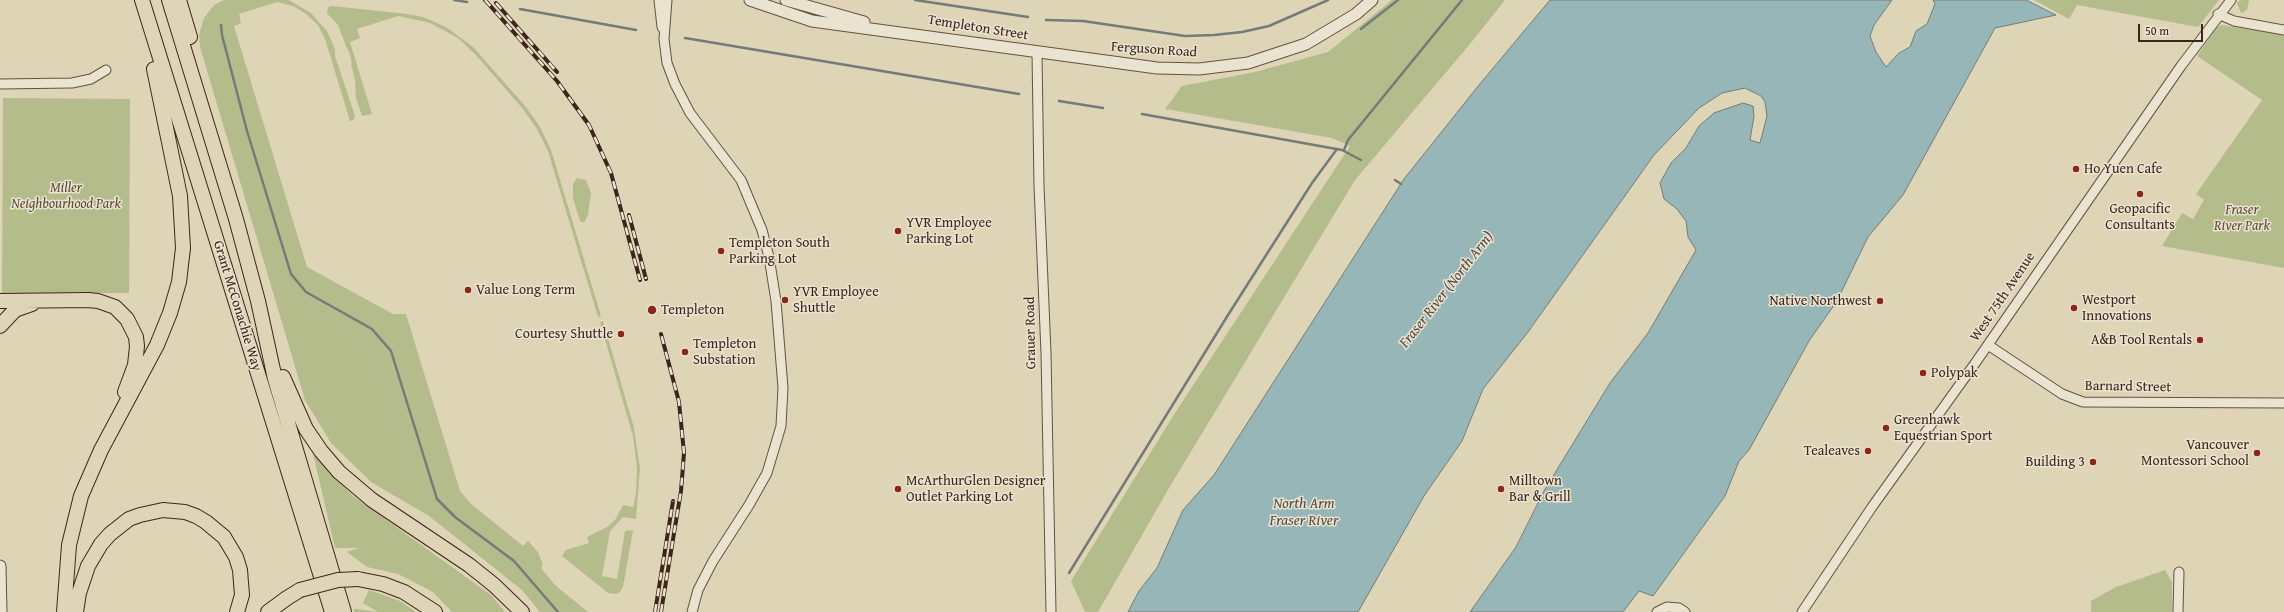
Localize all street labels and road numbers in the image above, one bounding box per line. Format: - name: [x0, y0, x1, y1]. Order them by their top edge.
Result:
- street label: Templeton Street: [926, 12, 1030, 44]
- street label: Ferguson Road: [1110, 39, 1198, 61]
- street label: Grant McConachie Way: [209, 239, 265, 373]
- street label: West 75th Avenue: [1967, 249, 2039, 345]
- street label: Grauer Road: [1022, 296, 1040, 370]
- street label: Barnard Street: [2085, 378, 2171, 396]

